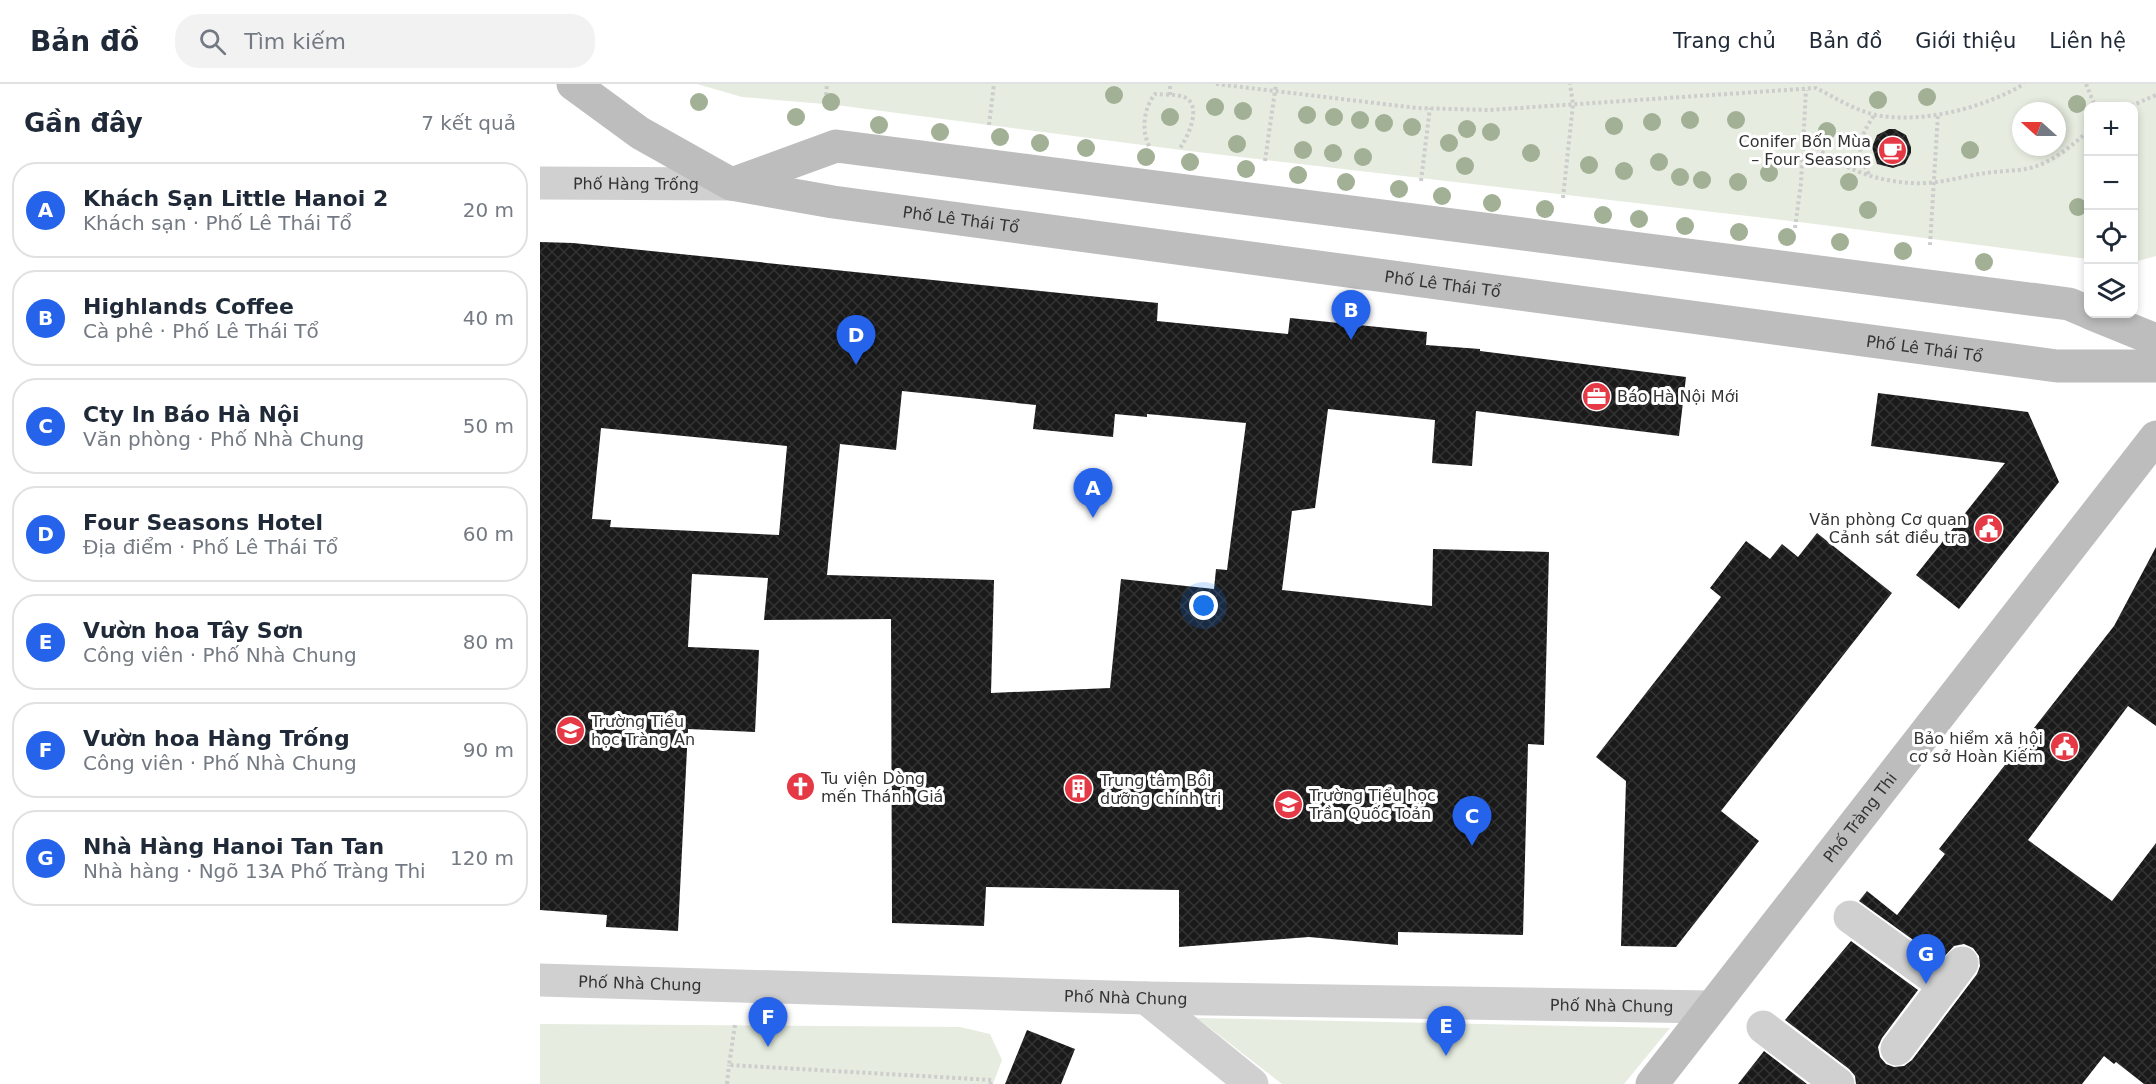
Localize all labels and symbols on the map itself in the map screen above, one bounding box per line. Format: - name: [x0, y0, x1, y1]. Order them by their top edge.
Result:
- north arrow: [2012, 102, 2066, 156]
- place label: Conifer Bốn Mùa – Four Seasons: [1739, 132, 1871, 169]
- cafe icon: Conifer Bốn Mùa – Four Seasons: [1876, 134, 1908, 166]
- street label: Phố Hàng Trống: [573, 174, 699, 194]
- street label: Phố Lê Thái Tổ: [902, 202, 1020, 237]
- street label: Phố Lê Thái Tổ: [1383, 267, 1502, 301]
- pin: B: [1332, 290, 1370, 340]
- pin: D: [836, 316, 876, 365]
- street label: Phố Lê Thái Tổ: [1865, 332, 1984, 366]
- office icon: Báo Hà Nội Mới: [1580, 380, 1612, 412]
- place label: Báo Hà Nội Mới: [1617, 387, 1739, 406]
- pin: A: [1074, 468, 1112, 518]
- place label: Văn phòng Cơ quan Cảnh sát điều tra: [1809, 510, 1967, 547]
- public building icon: Văn phòng Cơ quan Cảnh sát điều tra: [1972, 512, 2004, 544]
- your location: [1189, 591, 1218, 620]
- place label: Trường Tiểu học Tràng An: [590, 712, 695, 749]
- school or university icon: Trường Tiểu học Tràng An: [554, 714, 586, 746]
- place label: Bảo hiểm xã hội cơ sở Hoàn Kiếm: [1909, 729, 2043, 766]
- public building icon: Bảo hiểm xã hội cơ sở Hoàn Kiếm: [2048, 731, 2080, 763]
- place label: Tu viện Dòng mến Thánh Giá: [820, 769, 943, 806]
- street label: Phố Tràng Thi: [1819, 769, 1901, 866]
- church icon: Tu viện Dòng mến Thánh Giá: [784, 771, 816, 803]
- place label: Trung tâm Bồi dưỡng chính trị: [1099, 771, 1222, 808]
- building icon: Trung tâm Bồi dưỡng chính trị: [1063, 773, 1095, 805]
- place label: Trường Tiểu học Trần Quốc Toản: [1308, 786, 1436, 823]
- school or university icon: Trường Tiểu học Trần Quốc Toản: [1272, 788, 1304, 820]
- pin: C: [1452, 796, 1492, 846]
- pin: G: [1906, 934, 1946, 984]
- street label: Phố Nhà Chung: [578, 972, 702, 995]
- street label: Phố Nhà Chung: [1064, 987, 1188, 1009]
- street label: Phố Nhà Chung: [1550, 995, 1674, 1016]
- pin: F: [748, 998, 788, 1047]
- pin: E: [1426, 1006, 1466, 1056]

